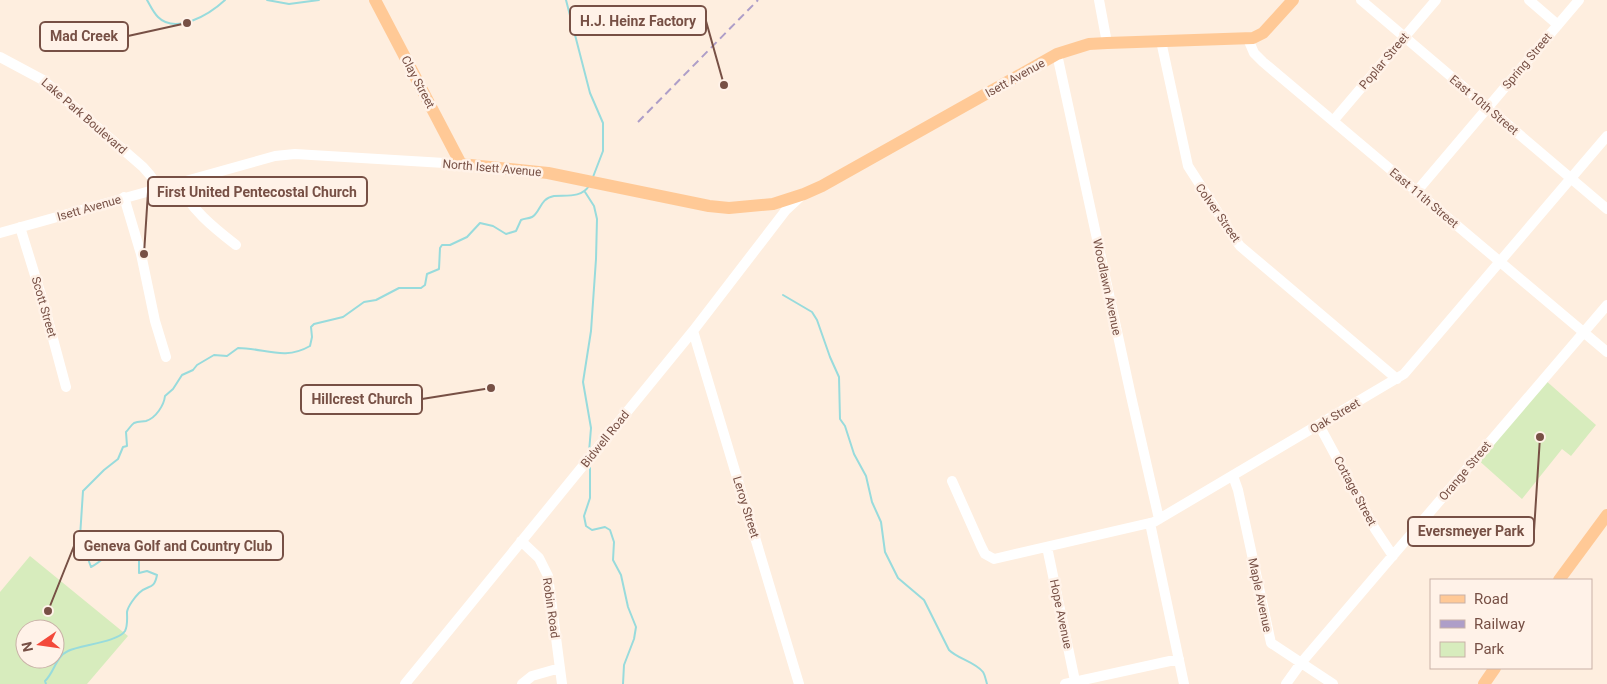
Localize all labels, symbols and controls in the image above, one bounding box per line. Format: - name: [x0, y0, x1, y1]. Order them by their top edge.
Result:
- callout: H.J. Heinz Factory: [570, 6, 706, 35]
- text: H.J. Heinz Factory: [580, 13, 697, 29]
- callout: Mad Creek: [40, 22, 128, 51]
- text: Mad Creek: [50, 28, 118, 44]
- street label: Poplar Street: [1356, 30, 1412, 92]
- street label: Spring Street: [1500, 30, 1555, 92]
- street label: Clay Street: [398, 53, 438, 111]
- street label: Isett Avenue: [983, 56, 1047, 100]
- street label: East 10th Street: [1447, 72, 1521, 138]
- street label: Lake Park Boulevard: [38, 75, 130, 157]
- street label: North Isett Avenue: [442, 157, 542, 179]
- street label: East 11th Street: [1387, 165, 1461, 231]
- callout: First United Pentecostal Church: [148, 177, 367, 206]
- street label: Colver Street: [1193, 181, 1243, 245]
- text: First United Pentecostal Church: [157, 184, 357, 200]
- street label: Isett Avenue: [55, 192, 123, 224]
- street label: Woodlawn Avenue: [1090, 238, 1124, 336]
- street label: Scott Street: [29, 275, 59, 339]
- callout: Hillcrest Church: [301, 385, 422, 414]
- text: Hillcrest Church: [311, 391, 413, 407]
- street label: Oak Street: [1308, 396, 1362, 436]
- street label: Bidwell Road: [578, 408, 632, 470]
- street label: Orange Street: [1436, 438, 1494, 503]
- street label: Cottage Street: [1331, 454, 1379, 528]
- street label: Leroy Street: [730, 474, 762, 540]
- callout: Eversmeyer Park: [1408, 517, 1534, 546]
- text: Eversmeyer Park: [1418, 523, 1525, 539]
- callout: Geneva Golf and Country Club: [74, 531, 283, 560]
- text: Geneva Golf and Country Club: [84, 538, 272, 554]
- street label: Maple Avenue: [1245, 557, 1275, 633]
- street label: Robin Road: [540, 577, 562, 639]
- street label: Hope Avenue: [1047, 578, 1075, 650]
- legend: [1430, 579, 1592, 669]
- text: Road: [1474, 590, 1508, 608]
- text: Railway: [1474, 615, 1525, 633]
- north arrow: [15, 619, 65, 669]
- text: N: [18, 640, 36, 654]
- text: Park: [1474, 640, 1505, 658]

